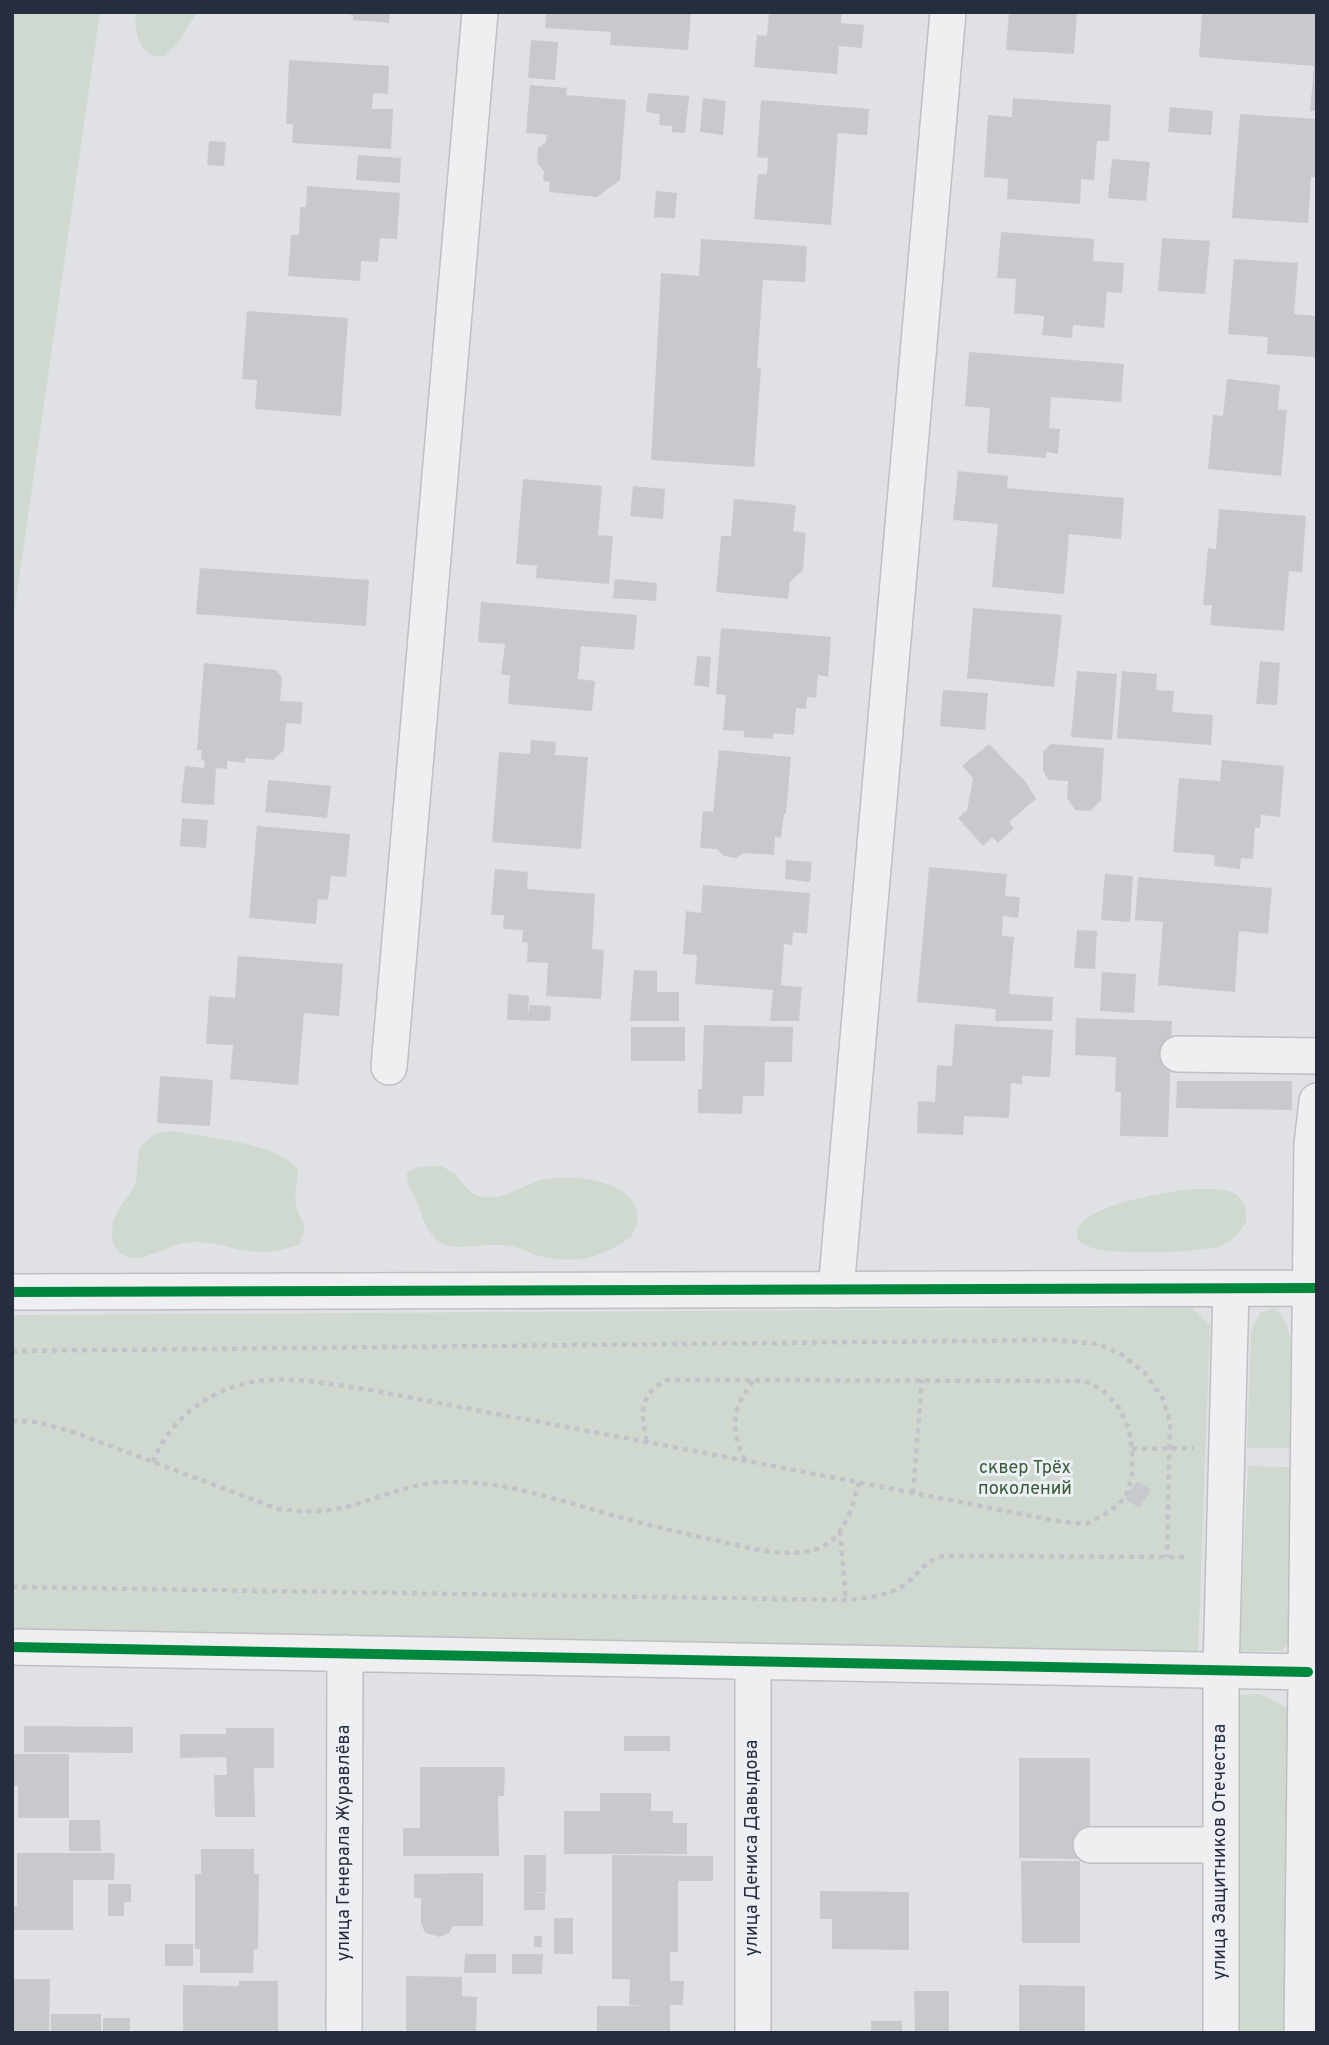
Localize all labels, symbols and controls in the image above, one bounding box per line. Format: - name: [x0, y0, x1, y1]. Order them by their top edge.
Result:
- park label: сквер Трёх поколений: [978, 1458, 1072, 1500]
- street label: улица Защитников Отечества: [1210, 1724, 1232, 1980]
- street label: улица Генерала Журавлёва: [334, 1725, 356, 1961]
- street label: улица Дениса Давыдова: [742, 1740, 764, 1956]

